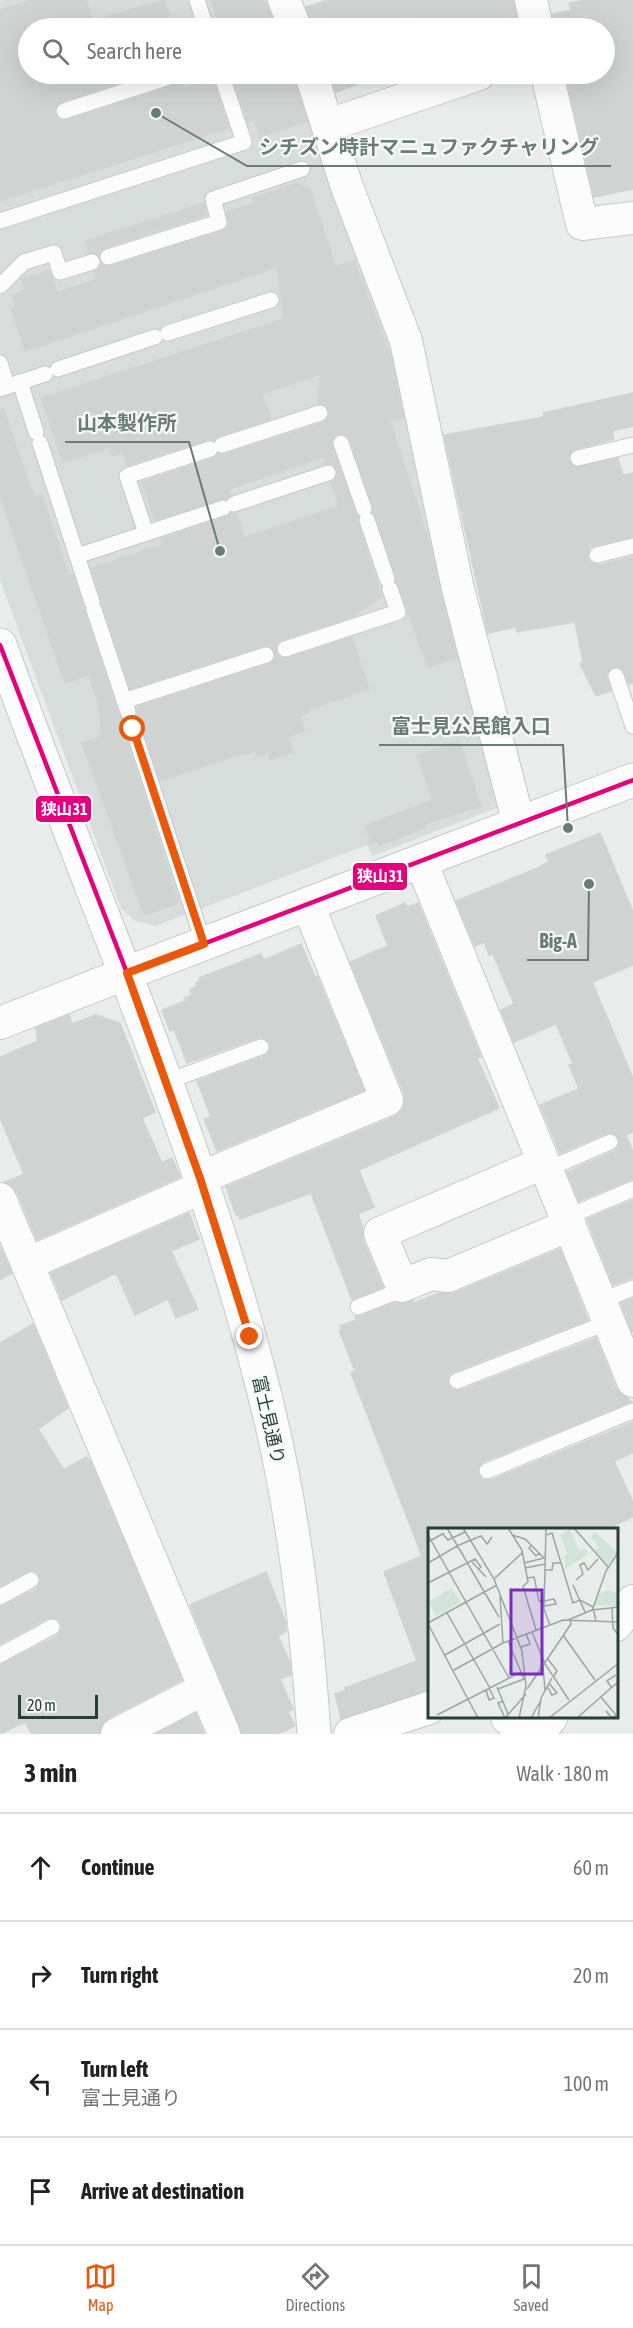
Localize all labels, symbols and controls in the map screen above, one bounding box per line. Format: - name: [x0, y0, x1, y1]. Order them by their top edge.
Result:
- search box: [18, 18, 615, 84]
- icon: search: [39, 35, 72, 68]
- text: Search here: [87, 38, 182, 64]
- callout: シチズン時計マニュファクチャリング: [247, 128, 611, 166]
- text: シチズン時計マニュファクチャリング: [259, 135, 599, 158]
- callout: 山本製作所: [65, 404, 189, 442]
- text: 山本製作所: [77, 411, 177, 434]
- callout: 富士見公民館入口: [379, 707, 563, 745]
- text: 富士見公民館入口: [391, 714, 551, 737]
- route start: [119, 715, 145, 741]
- line badge: 狭山31: [35, 795, 92, 823]
- text: 狭山31: [40, 800, 88, 818]
- line badge: 狭山31: [352, 862, 408, 891]
- text: 狭山31: [356, 867, 404, 885]
- callout: Big-A: [527, 922, 588, 960]
- text: Big-A: [539, 929, 577, 952]
- route end: [236, 1323, 262, 1349]
- street label: 富士見通り: [249, 1374, 289, 1466]
- inset map: [428, 1528, 618, 1719]
- scale bar: [18, 1692, 98, 1720]
- text: 20 m: [27, 1696, 56, 1714]
- text: 3 min: [24, 1758, 77, 1788]
- text: Walk · 180 m: [517, 1762, 609, 1785]
- icon: ahead: [24, 1851, 57, 1884]
- text: Continue: [81, 1854, 155, 1880]
- text: 60 m: [573, 1856, 609, 1879]
- icon: right: [24, 1959, 57, 1992]
- text: Turn right: [81, 1962, 158, 1988]
- text: 20 m: [573, 1964, 609, 1987]
- text: Turn left: [81, 2056, 148, 2082]
- icon: left: [24, 2067, 57, 2100]
- text: 100 m: [564, 2072, 609, 2095]
- text: 富士見通り: [81, 2086, 181, 2109]
- icon: arrive: [24, 2175, 57, 2208]
- text: Arrive at destination: [81, 2178, 244, 2204]
- tab: Map: [84, 2260, 117, 2314]
- tab: Directions: [285, 2260, 345, 2314]
- tab: Saved: [513, 2260, 549, 2314]

